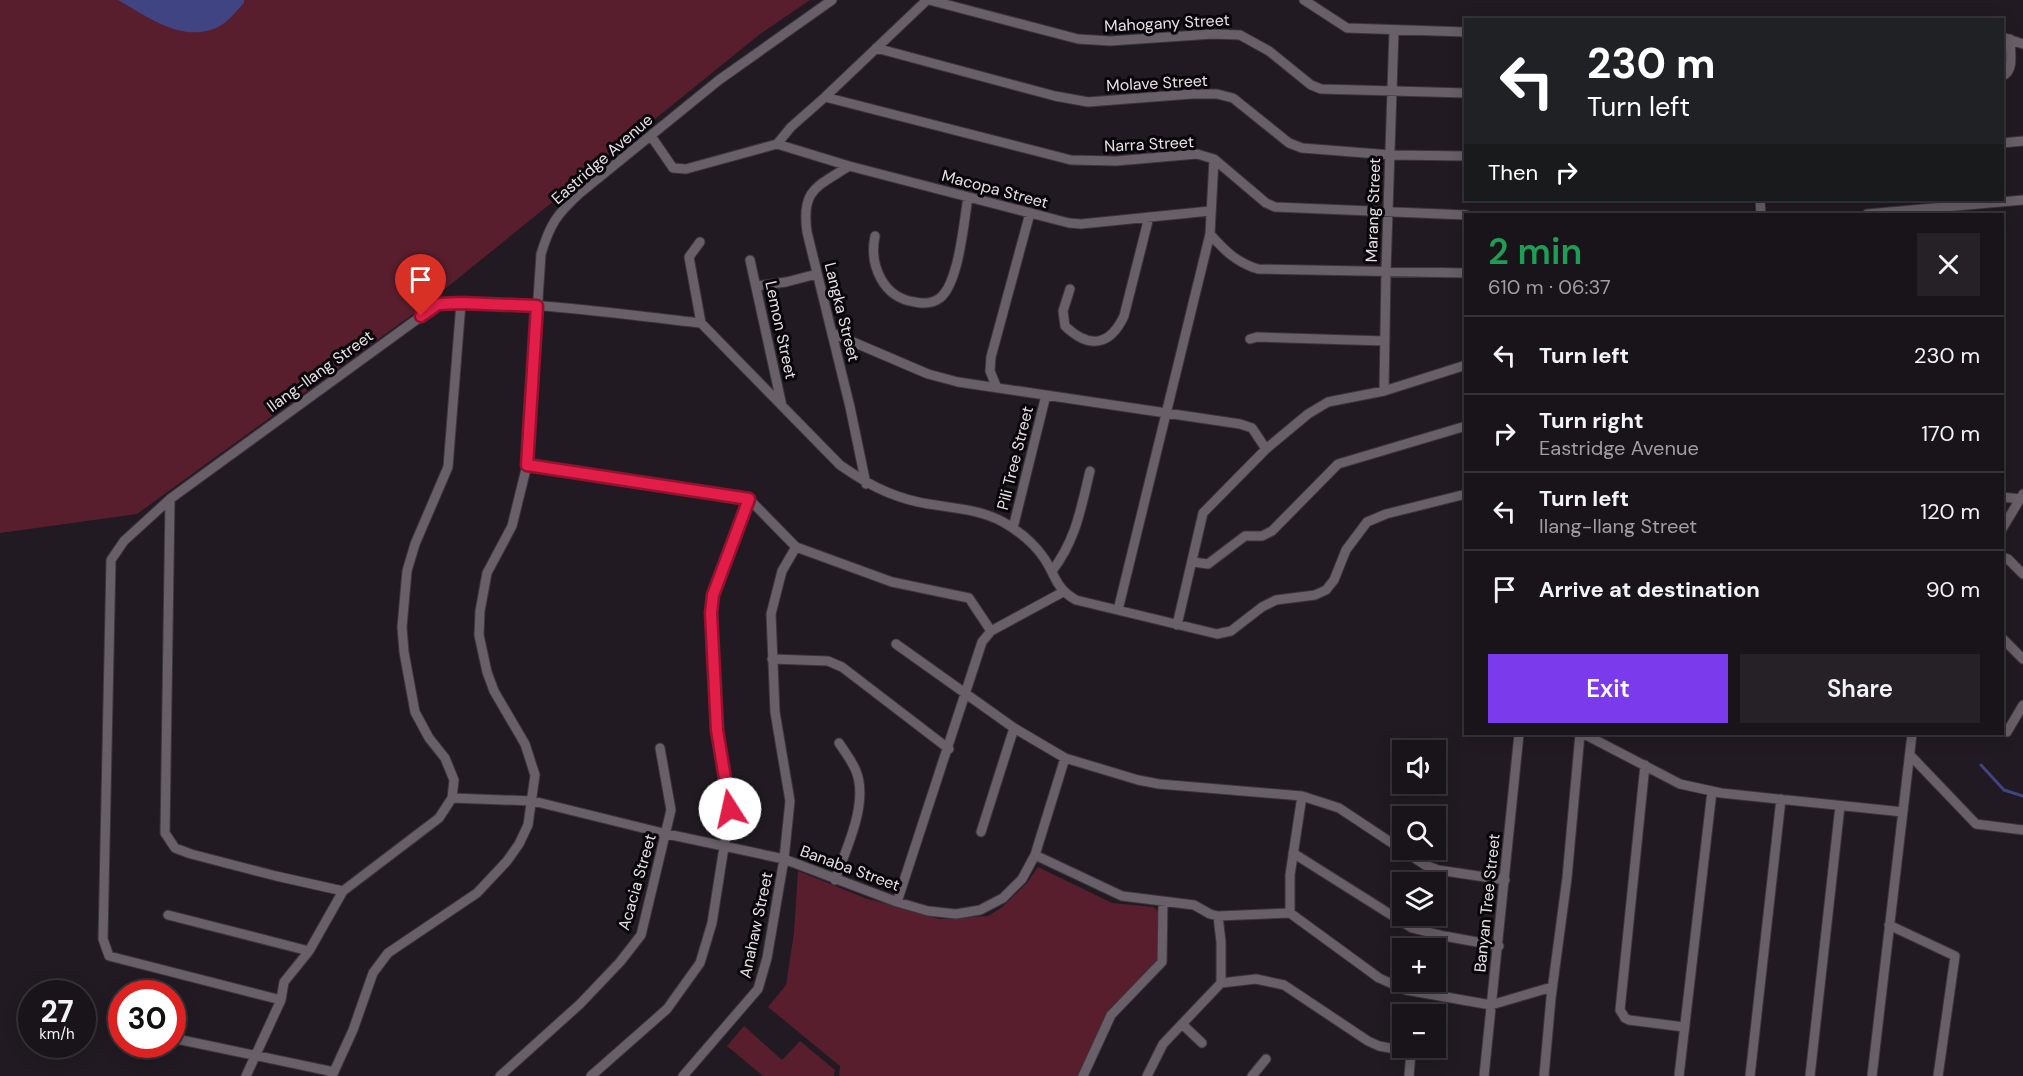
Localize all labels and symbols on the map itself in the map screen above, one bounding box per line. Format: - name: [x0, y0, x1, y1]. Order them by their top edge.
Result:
- street label: Mahogany Street: [1104, 9, 1230, 37]
- street label: Molave Street: [1106, 70, 1208, 96]
- street label: Eastridge Avenue: [547, 109, 657, 209]
- street label: Narra Street: [1104, 131, 1194, 157]
- street label: Marang Street: [1361, 157, 1385, 263]
- street label: Macopa Street: [940, 165, 1050, 213]
- pin: [395, 254, 446, 316]
- street label: Langka Street: [820, 260, 864, 364]
- street label: Lemon Street: [760, 279, 802, 381]
- street label: Ilang-Ilang Street: [263, 325, 377, 417]
- street label: Pili Tree Street: [992, 404, 1038, 512]
- position arrow: [698, 777, 762, 841]
- street label: Acacia Street: [613, 831, 661, 933]
- street label: Banyan Tree Street: [1469, 833, 1505, 973]
- street label: Banaba Street: [797, 840, 903, 896]
- street label: Anahaw Street: [734, 870, 778, 980]
- speed limit sign: 30: [108, 980, 186, 1058]

